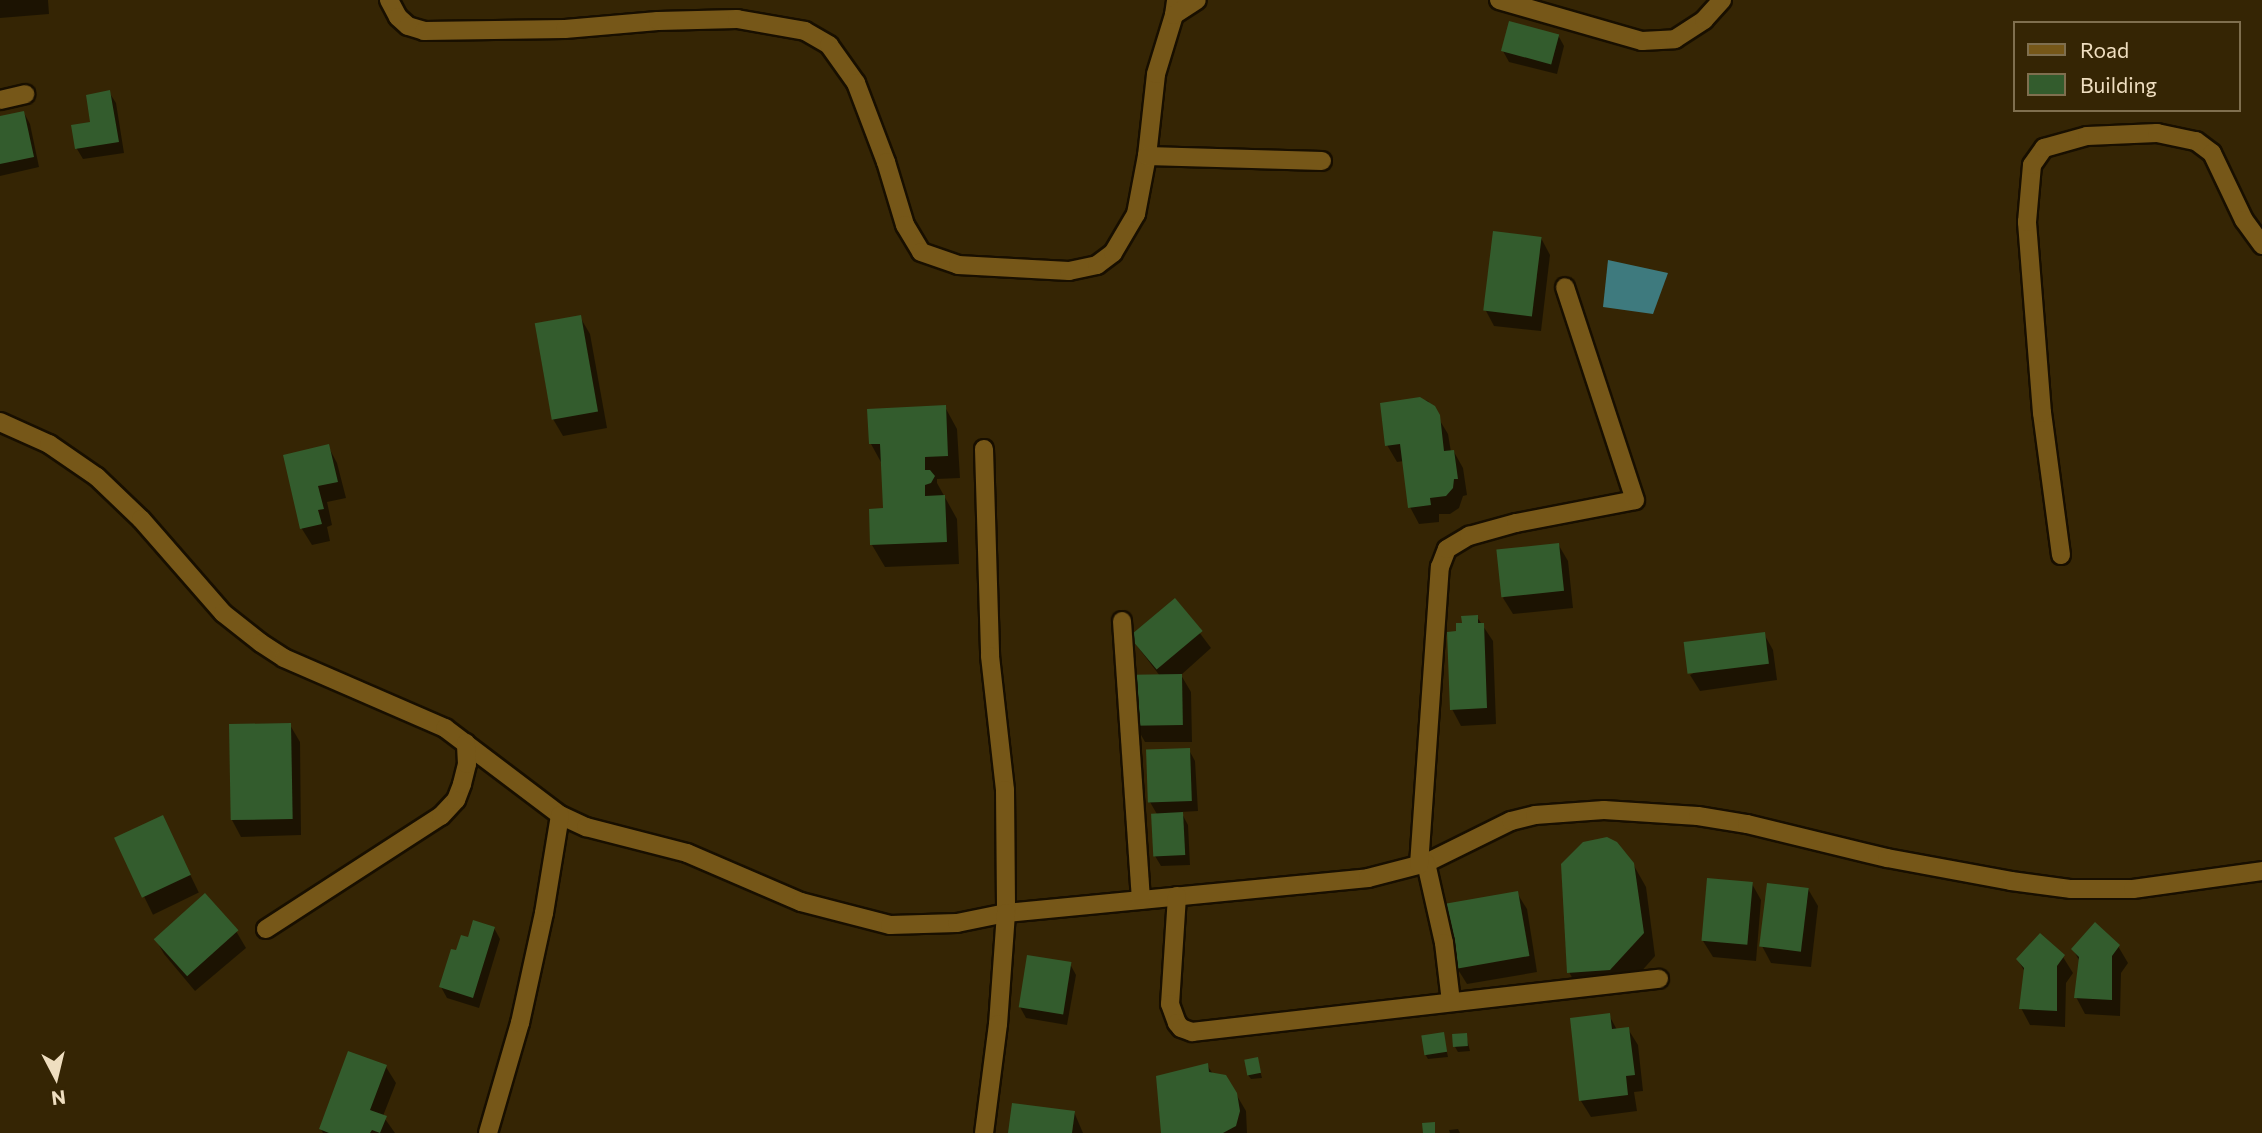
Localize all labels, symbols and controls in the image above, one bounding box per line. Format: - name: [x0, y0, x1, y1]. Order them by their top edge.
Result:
- legend: [2014, 21, 2241, 112]
- text: Road: [2080, 37, 2129, 62]
- text: Building: [2080, 72, 2157, 97]
- north arrow: [21, 1042, 91, 1112]
- text: N: [50, 1086, 67, 1111]

